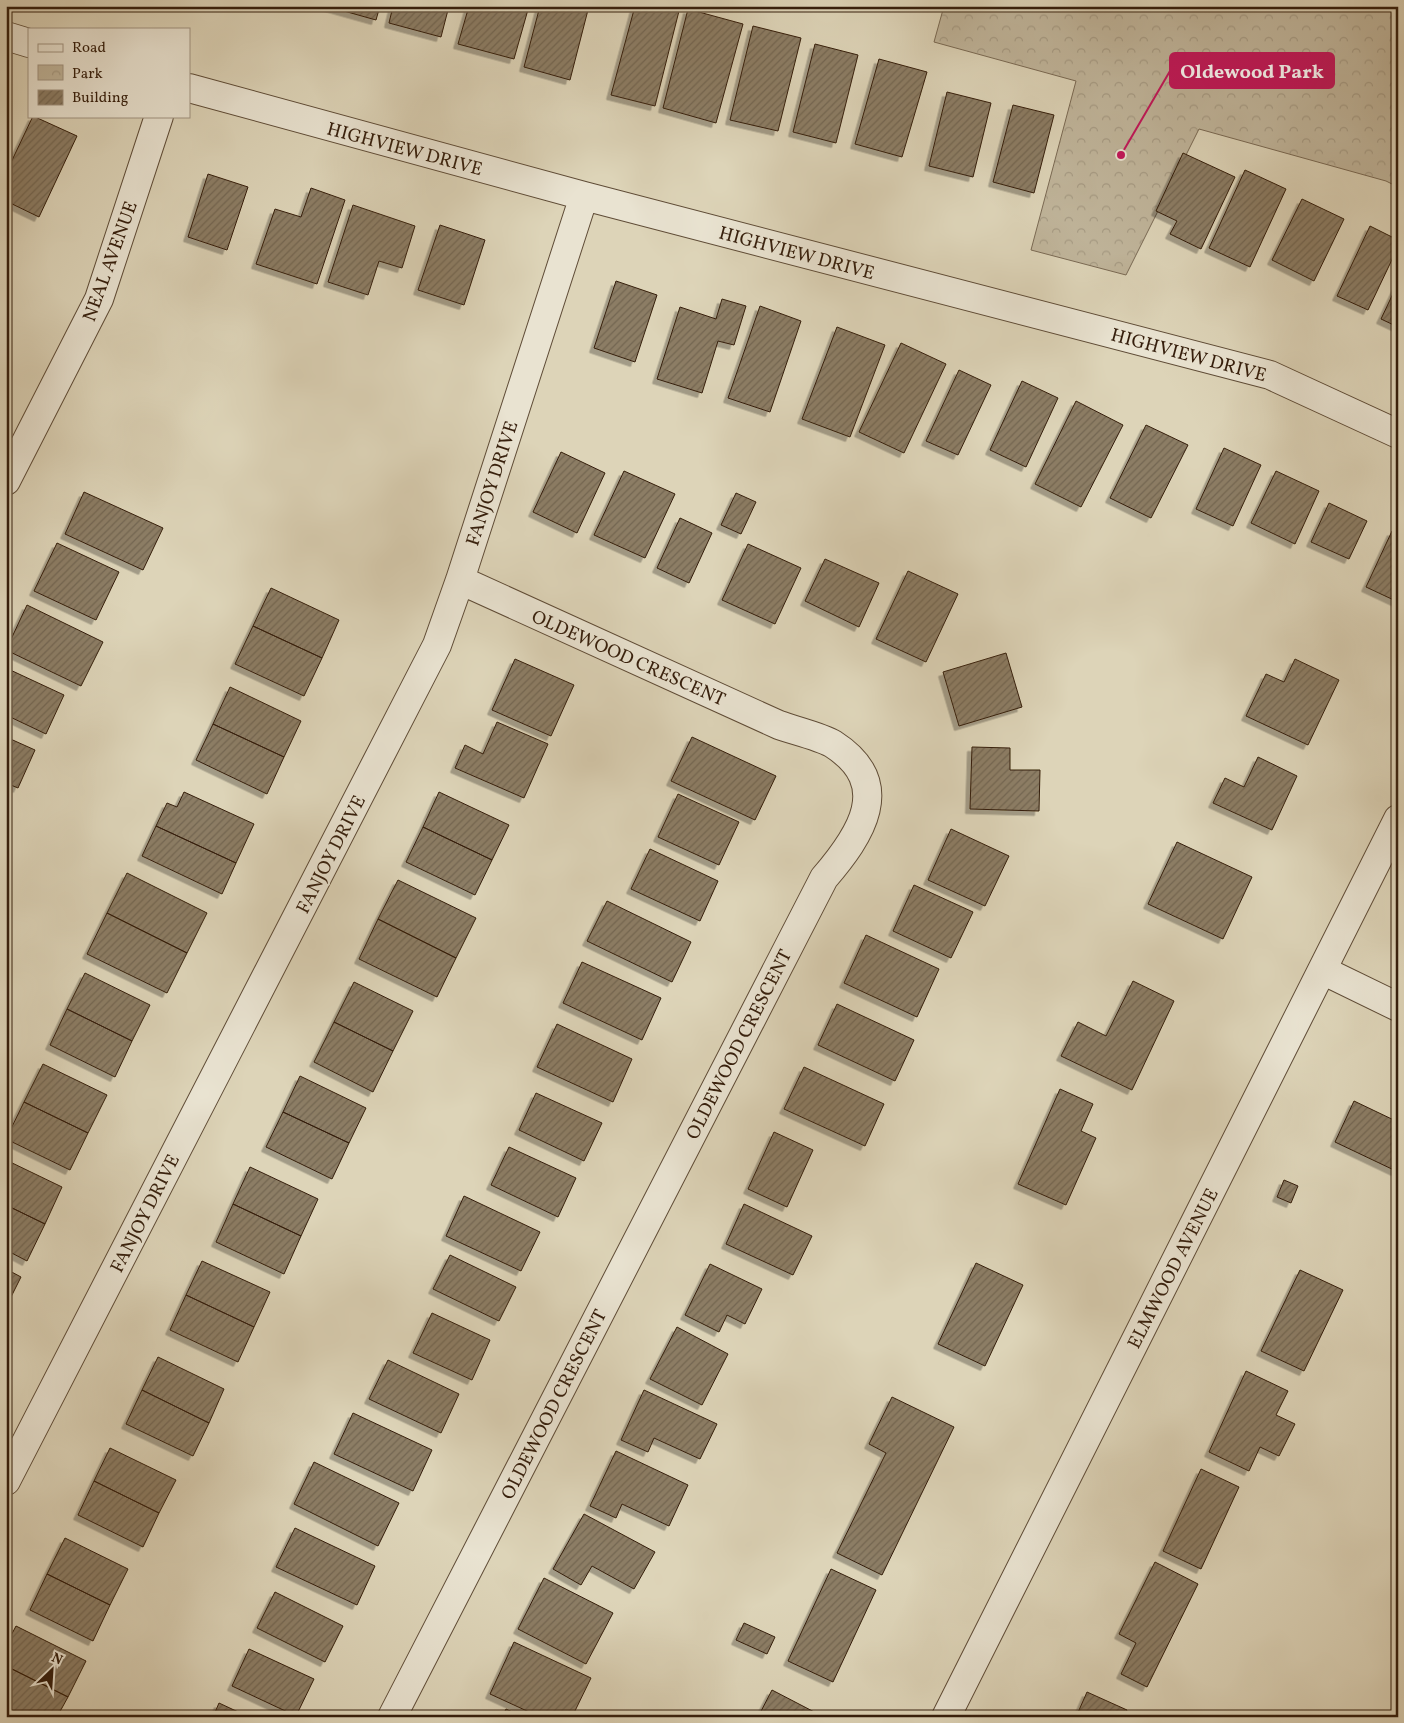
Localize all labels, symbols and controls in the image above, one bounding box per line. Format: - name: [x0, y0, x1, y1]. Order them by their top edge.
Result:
- legend: [28, 28, 190, 118]
- text: Road: [72, 38, 106, 59]
- callout: Oldewood Park: [1170, 53, 1334, 88]
- text: Oldewood Park: [1180, 59, 1324, 87]
- text: Park: [72, 64, 103, 85]
- text: Building: [72, 88, 129, 109]
- street label: HIGHVIEW DRIVE: [324, 117, 485, 183]
- street label: NEAL AVENUE: [77, 198, 145, 326]
- street label: HIGHVIEW DRIVE: [716, 221, 877, 287]
- street label: HIGHVIEW DRIVE: [1108, 323, 1269, 389]
- street label: FANJOY DRIVE: [460, 418, 525, 549]
- street label: OLDEWOOD CRESCENT: [527, 604, 729, 713]
- street label: FANJOY DRIVE: [291, 791, 373, 919]
- street label: OLDEWOOD CRESCENT: [681, 946, 799, 1144]
- street label: FANJOY DRIVE: [105, 1150, 187, 1278]
- street label: ELMWOOD AVENUE: [1122, 1184, 1226, 1354]
- street label: OLDEWOOD CRESCENT: [496, 1306, 614, 1504]
- north arrow: [28, 1646, 78, 1696]
- text: N: [48, 1649, 65, 1670]

